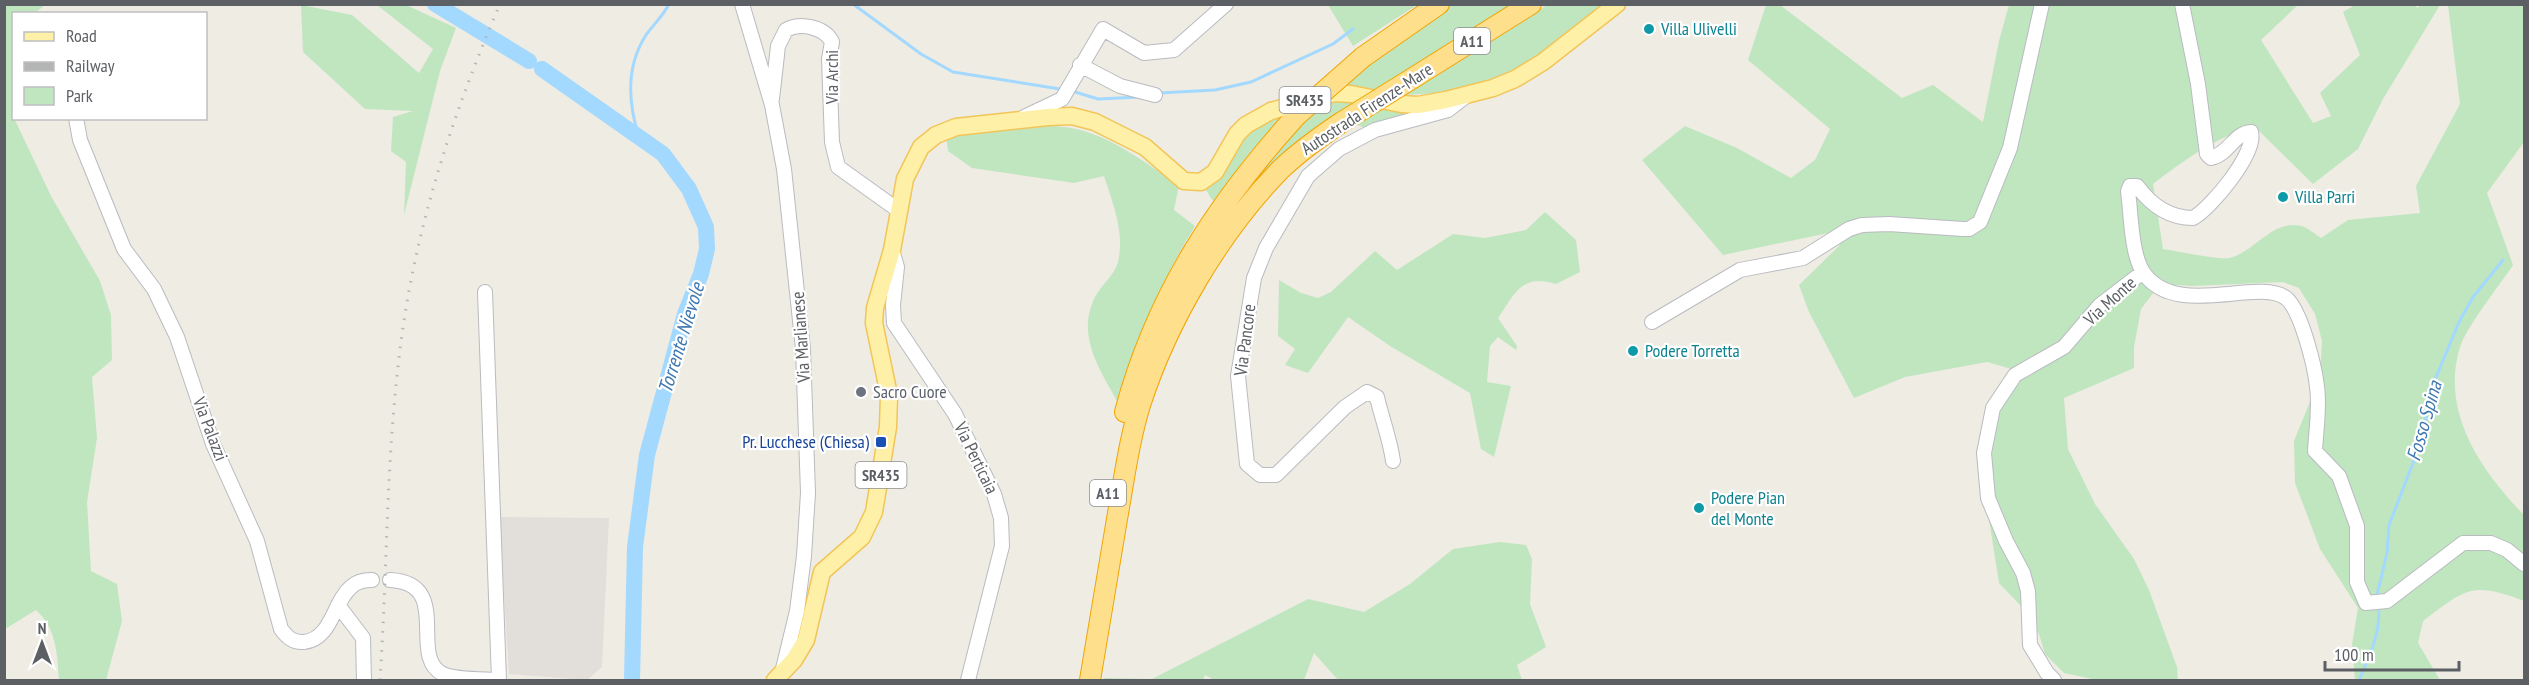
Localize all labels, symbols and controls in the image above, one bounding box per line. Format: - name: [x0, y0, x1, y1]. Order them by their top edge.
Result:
- legend: [12, 12, 207, 120]
- place label: Villa Ulivelli: [1660, 17, 1737, 40]
- marker: Villa Ulivelli: [1642, 22, 1656, 36]
- text: Road: [66, 24, 97, 47]
- road number: A11: [1454, 28, 1490, 54]
- street label: Via Archi: [820, 50, 843, 105]
- text: Railway: [66, 54, 115, 77]
- street label: Autostrada Firenze-Mare: [1297, 57, 1437, 160]
- text: Park: [66, 84, 93, 107]
- road number: SR435: [1280, 87, 1330, 113]
- place label: Villa Parri: [2294, 185, 2355, 208]
- marker: Villa Parri: [2276, 190, 2290, 204]
- street label: Via Monte: [2078, 271, 2141, 331]
- water label: Torrente Nievole: [652, 278, 711, 396]
- street label: Via Marlianese: [786, 291, 815, 384]
- street label: Via Pancore: [1229, 303, 1260, 378]
- place label: Podere Torretta: [1645, 339, 1740, 362]
- marker: Podere Torretta: [1626, 344, 1640, 358]
- water label: Fosso Spina: [2400, 377, 2448, 464]
- place label: Sacro Cuore: [873, 380, 947, 403]
- marker: Sacro Cuore: [854, 385, 868, 399]
- street label: Via Palazzi: [187, 393, 233, 464]
- street label: Via Perticaia: [949, 417, 1004, 498]
- place label: Pr. Lucchese (Chiesa): [742, 430, 870, 453]
- marker: Pr. Lucchese (Chiesa): [874, 435, 888, 449]
- road number: SR435: [856, 462, 906, 488]
- road number: A11: [1090, 480, 1126, 506]
- place label: Podere Pian del Monte: [1711, 486, 1785, 530]
- marker: Podere Pian del Monte: [1692, 501, 1706, 515]
- north arrow: [12, 613, 72, 673]
- text: N: [38, 618, 46, 638]
- scale bar: [2325, 634, 2458, 672]
- text: 100 m: [2334, 643, 2374, 666]

